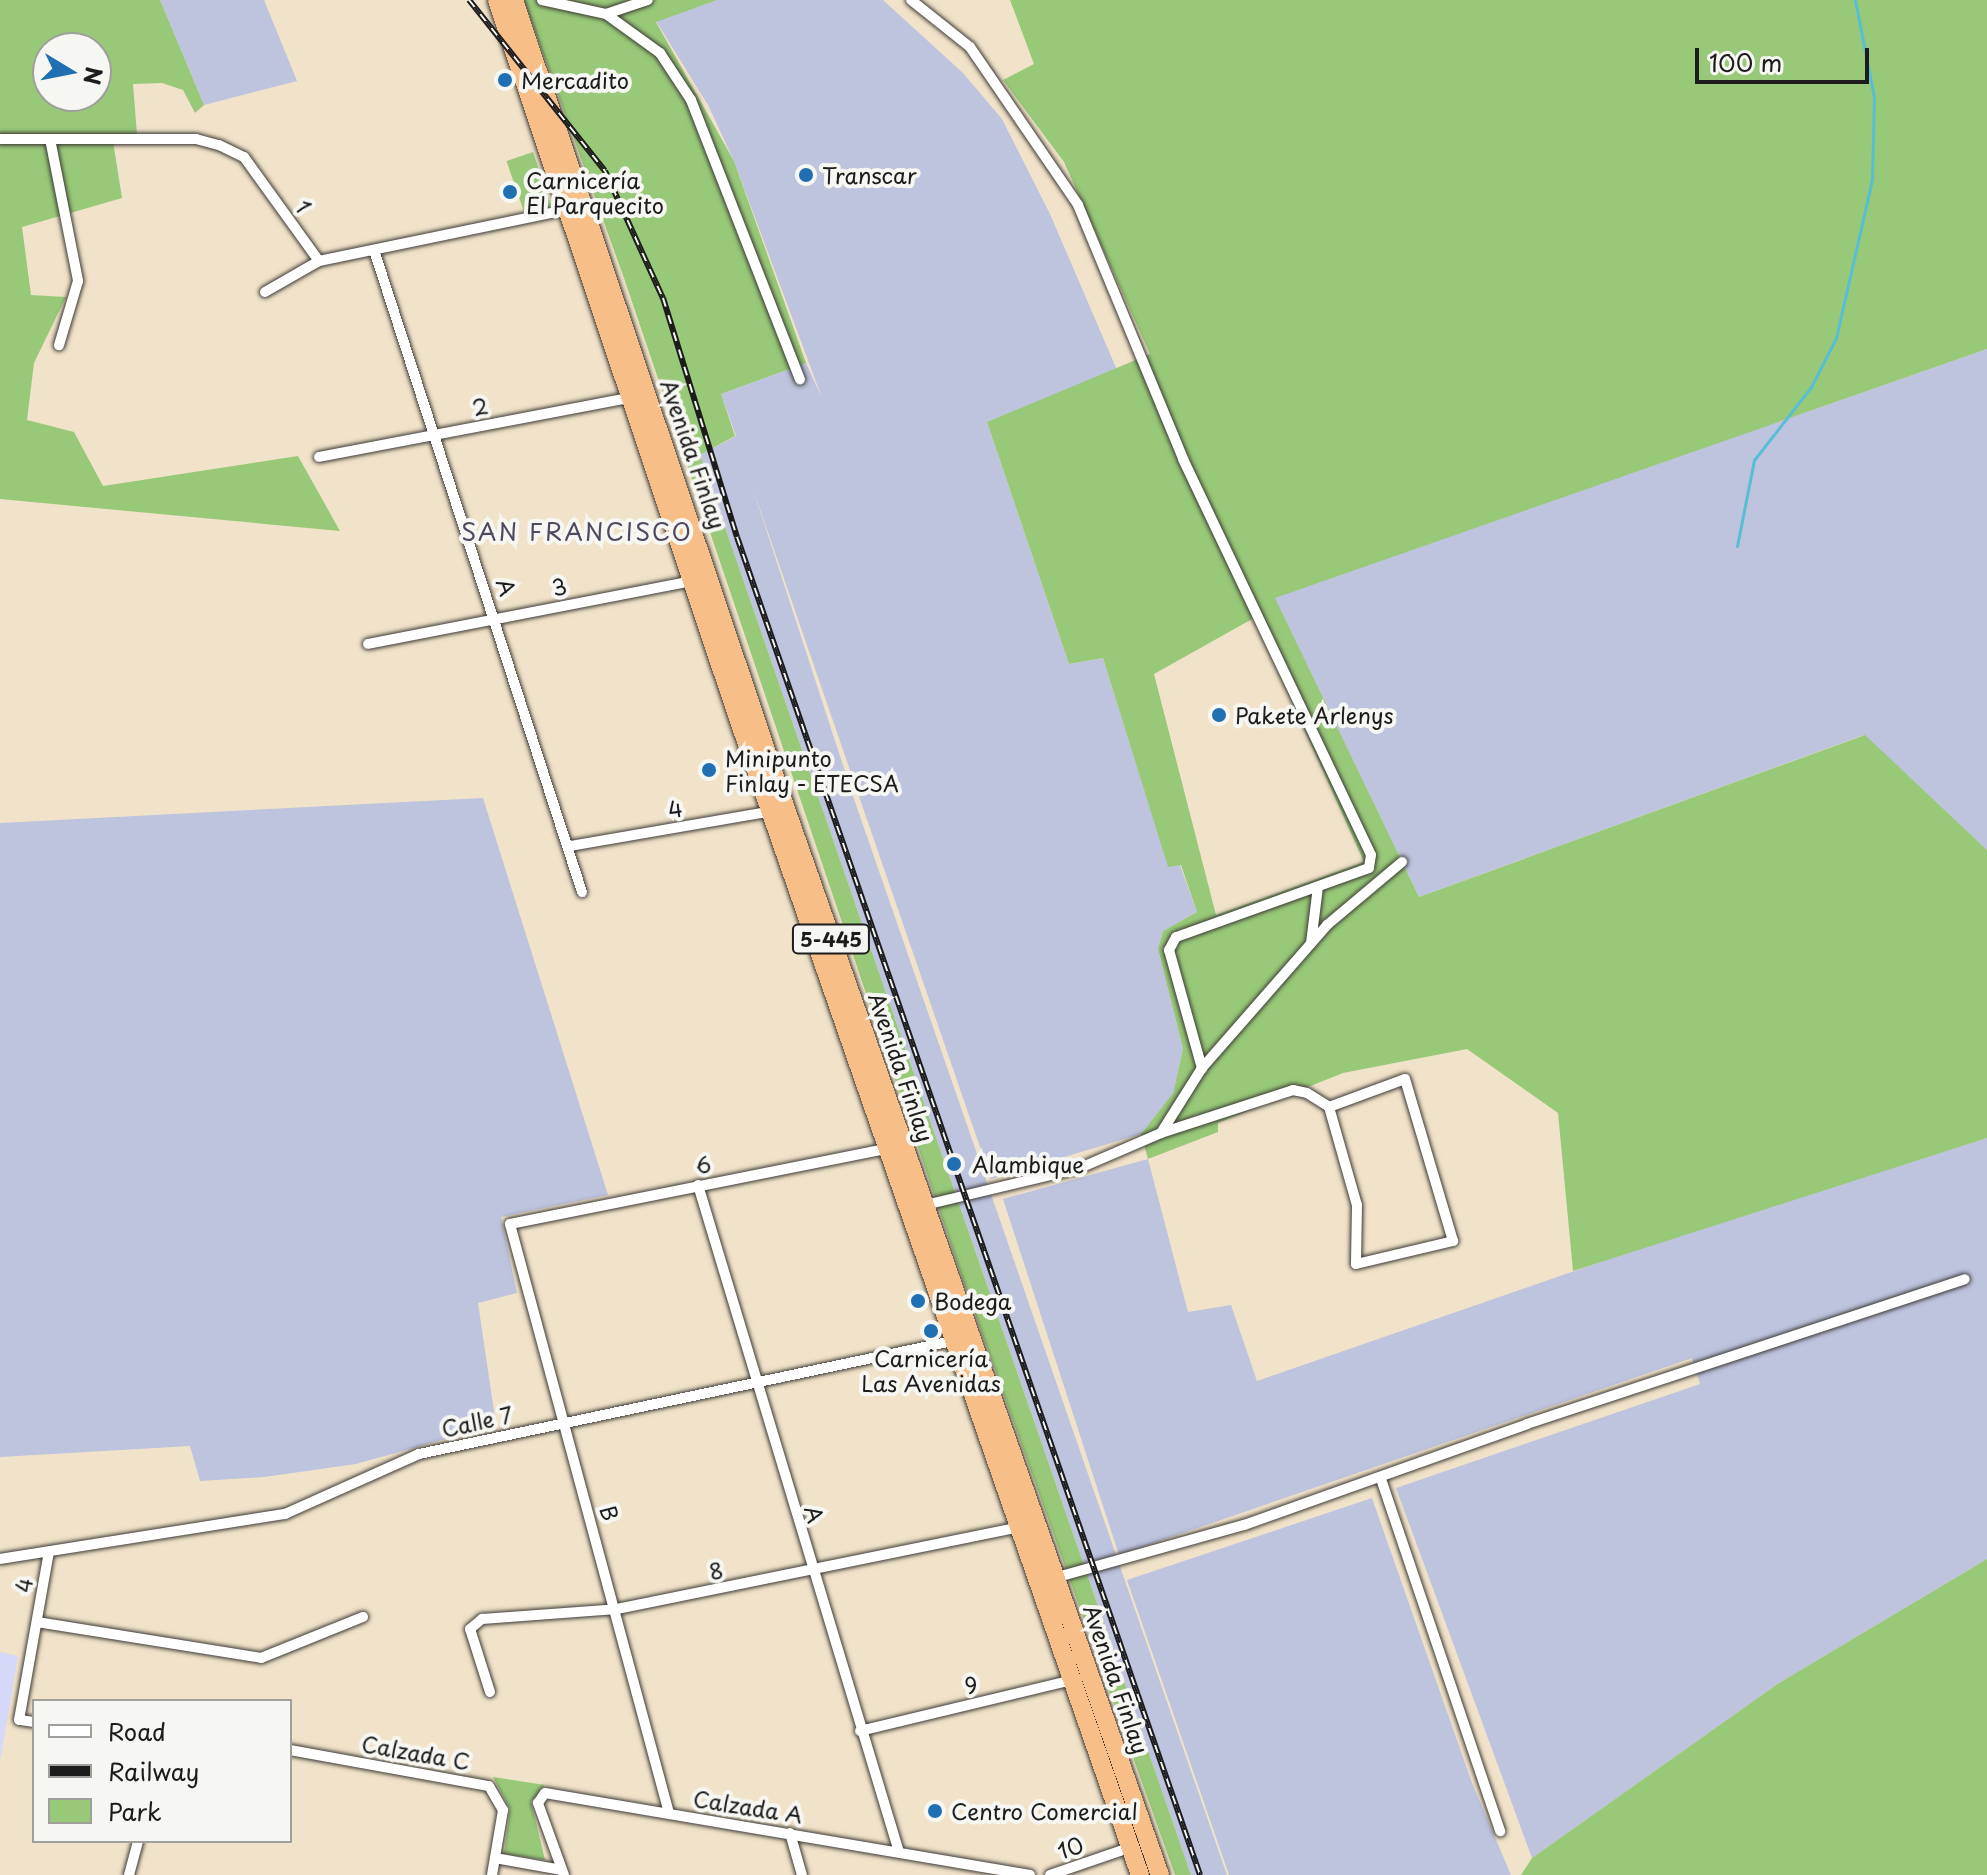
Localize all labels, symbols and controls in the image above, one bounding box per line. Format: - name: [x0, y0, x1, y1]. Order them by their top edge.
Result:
- north arrow: [32, 32, 112, 112]
- scale bar: [1699, 32, 1873, 82]
- text: 100 m: [1709, 44, 1782, 80]
- text: N: [76, 64, 112, 87]
- place label: Mercadito: [521, 67, 629, 93]
- marker: Mercadito: [496, 71, 514, 89]
- place label: Transcar: [822, 162, 917, 188]
- place label: Carnicería El Parquecito: [526, 166, 664, 218]
- marker: Transcar: [797, 166, 815, 184]
- marker: Carnicería El Parquecito: [501, 183, 519, 201]
- street label: 1: [290, 194, 318, 218]
- street label: Avenida Finlay: [656, 376, 732, 532]
- street label: 2: [470, 392, 490, 420]
- district label: SAN FRANCISCO: [463, 518, 691, 546]
- street label: 3: [549, 572, 569, 600]
- street label: A: [492, 575, 522, 599]
- place label: Pakete Arlenys: [1235, 702, 1395, 728]
- marker: Pakete Arlenys: [1210, 706, 1228, 724]
- place label: Minipunto Finlay - ETECSA: [725, 744, 901, 796]
- marker: Minipunto Finlay - ETECSA: [700, 761, 718, 779]
- street label: 4: [666, 794, 684, 822]
- road number: 5-445: [791, 923, 871, 955]
- street label: Avenida Finlay: [864, 989, 940, 1145]
- street label: 6: [693, 1150, 713, 1178]
- place label: Alambique: [972, 1151, 1084, 1177]
- marker: Alambique: [943, 1153, 965, 1175]
- place label: Bodega: [934, 1288, 1011, 1314]
- marker: Bodega: [909, 1292, 927, 1310]
- marker: Carnicería Las Avenidas: [922, 1322, 940, 1340]
- place label: Carnicería Las Avenidas: [862, 1344, 1000, 1396]
- street label: Calle 7: [438, 1400, 516, 1442]
- street label: B: [595, 1502, 625, 1524]
- street label: A: [800, 1502, 830, 1526]
- street label: 8: [707, 1556, 725, 1584]
- street label: 4: [9, 1576, 37, 1594]
- street label: Avenida Finlay: [1079, 1601, 1155, 1757]
- street label: 9: [962, 1670, 980, 1698]
- legend: [32, 1699, 292, 1843]
- text: Road: [108, 1713, 166, 1749]
- street label: Calzada C: [359, 1729, 473, 1775]
- text: Railway: [108, 1753, 199, 1789]
- street label: Calzada A: [691, 1784, 805, 1828]
- text: Park: [108, 1793, 162, 1829]
- place label: Centro Comercial: [951, 1798, 1139, 1824]
- marker: Centro Comercial: [926, 1802, 944, 1820]
- street label: 10: [1053, 1830, 1087, 1864]

